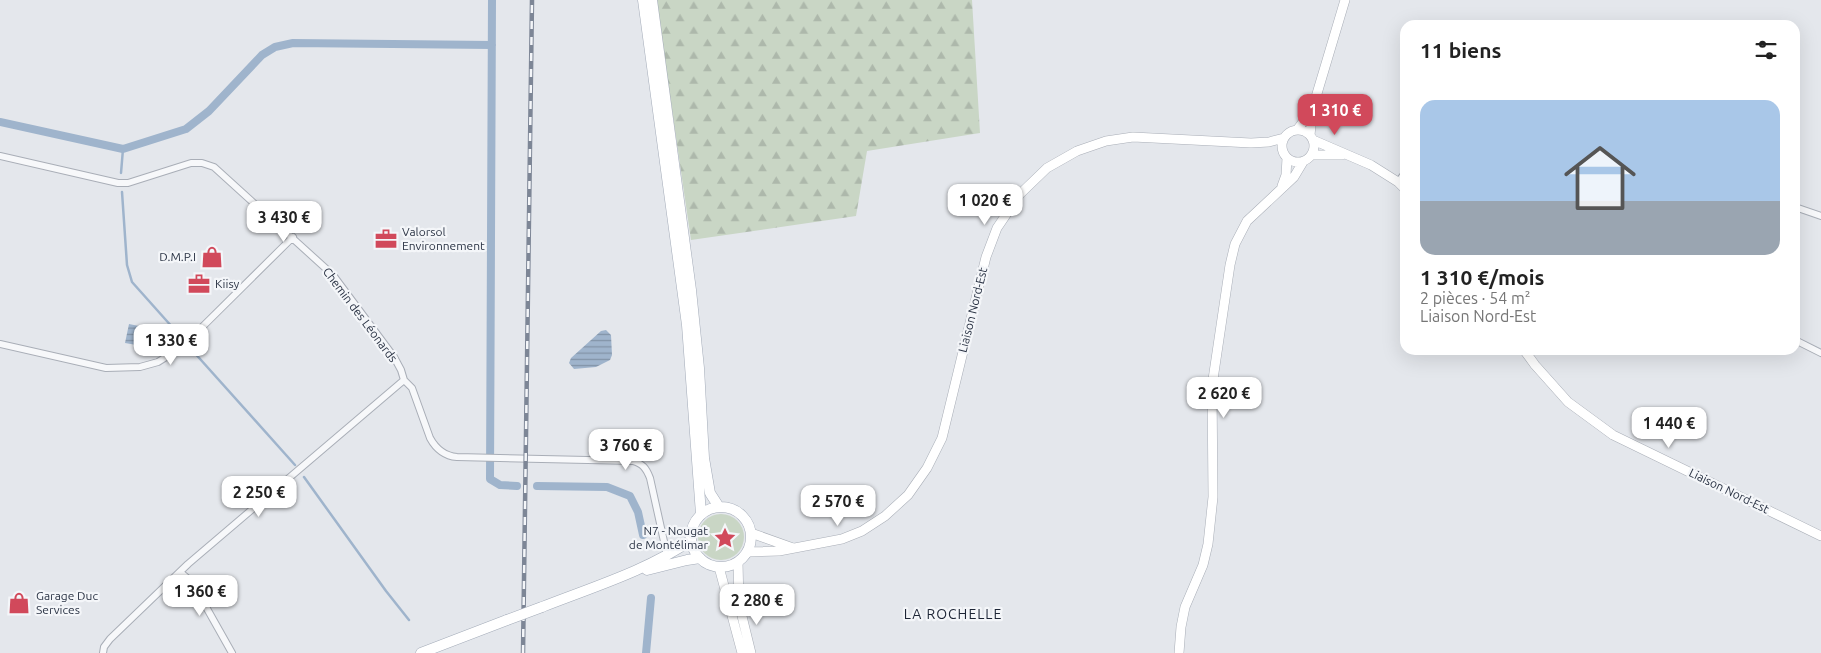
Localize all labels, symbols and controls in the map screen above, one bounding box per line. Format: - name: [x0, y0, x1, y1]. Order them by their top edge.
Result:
- icon: filters: [1752, 36, 1780, 64]
- text: 11 biens: [1420, 38, 1501, 62]
- pin: 1 310 €: [1289, 94, 1381, 136]
- text: 1 310 €: [1309, 101, 1361, 119]
- icon: home: [1555, 133, 1645, 223]
- pin: 1 020 €: [939, 184, 1031, 226]
- text: 1 020 €: [959, 191, 1011, 209]
- pin: 3 430 €: [238, 200, 330, 243]
- text: 3 430 €: [258, 208, 310, 226]
- place label: Valorsol Environnement: [402, 225, 485, 252]
- office icon: Valorsol Environnement: [373, 226, 399, 252]
- shop icon: D.M.P.I: [199, 244, 225, 270]
- place label: D.M.P.I: [159, 250, 196, 263]
- street label: Chemin des Léonards: [321, 265, 400, 364]
- text: 1 310 €/mois: [1420, 265, 1545, 289]
- street label: Liaison Nord-Est: [956, 266, 989, 354]
- office icon: Kiisy: [186, 271, 212, 297]
- place label: Kiisy: [215, 277, 240, 290]
- text: 2 pièces · 54 m²: [1420, 289, 1530, 307]
- text: Liaison Nord-Est: [1420, 307, 1536, 325]
- pin: 1 330 €: [125, 324, 217, 366]
- text: 1 330 €: [145, 331, 197, 349]
- pin: 2 620 €: [1178, 376, 1270, 419]
- text: 2 620 €: [1198, 384, 1250, 402]
- pin: 1 440 €: [1623, 406, 1715, 449]
- text: 1 440 €: [1643, 414, 1695, 432]
- pin: 3 760 €: [580, 428, 672, 471]
- text: 3 760 €: [600, 436, 652, 454]
- street label: Liaison Nord-Est: [1687, 466, 1772, 516]
- pin: 2 250 €: [213, 476, 305, 518]
- text: 2 250 €: [233, 483, 285, 501]
- pin: 2 570 €: [792, 484, 884, 527]
- text: 2 570 €: [812, 492, 864, 510]
- place label: N7 - Nougat de Montélimar: [629, 524, 708, 551]
- place icon: N7 - Nougat de Montélimar: [712, 525, 738, 551]
- pin: 1 360 €: [154, 574, 246, 617]
- text: 1 360 €: [174, 582, 226, 600]
- pin: 2 280 €: [711, 584, 803, 626]
- place label: Garage Duc Services: [36, 589, 98, 616]
- shop icon: Garage Duc Services: [6, 590, 32, 616]
- text: 2 280 €: [731, 591, 783, 609]
- district label: LA ROCHELLE: [904, 606, 1002, 622]

